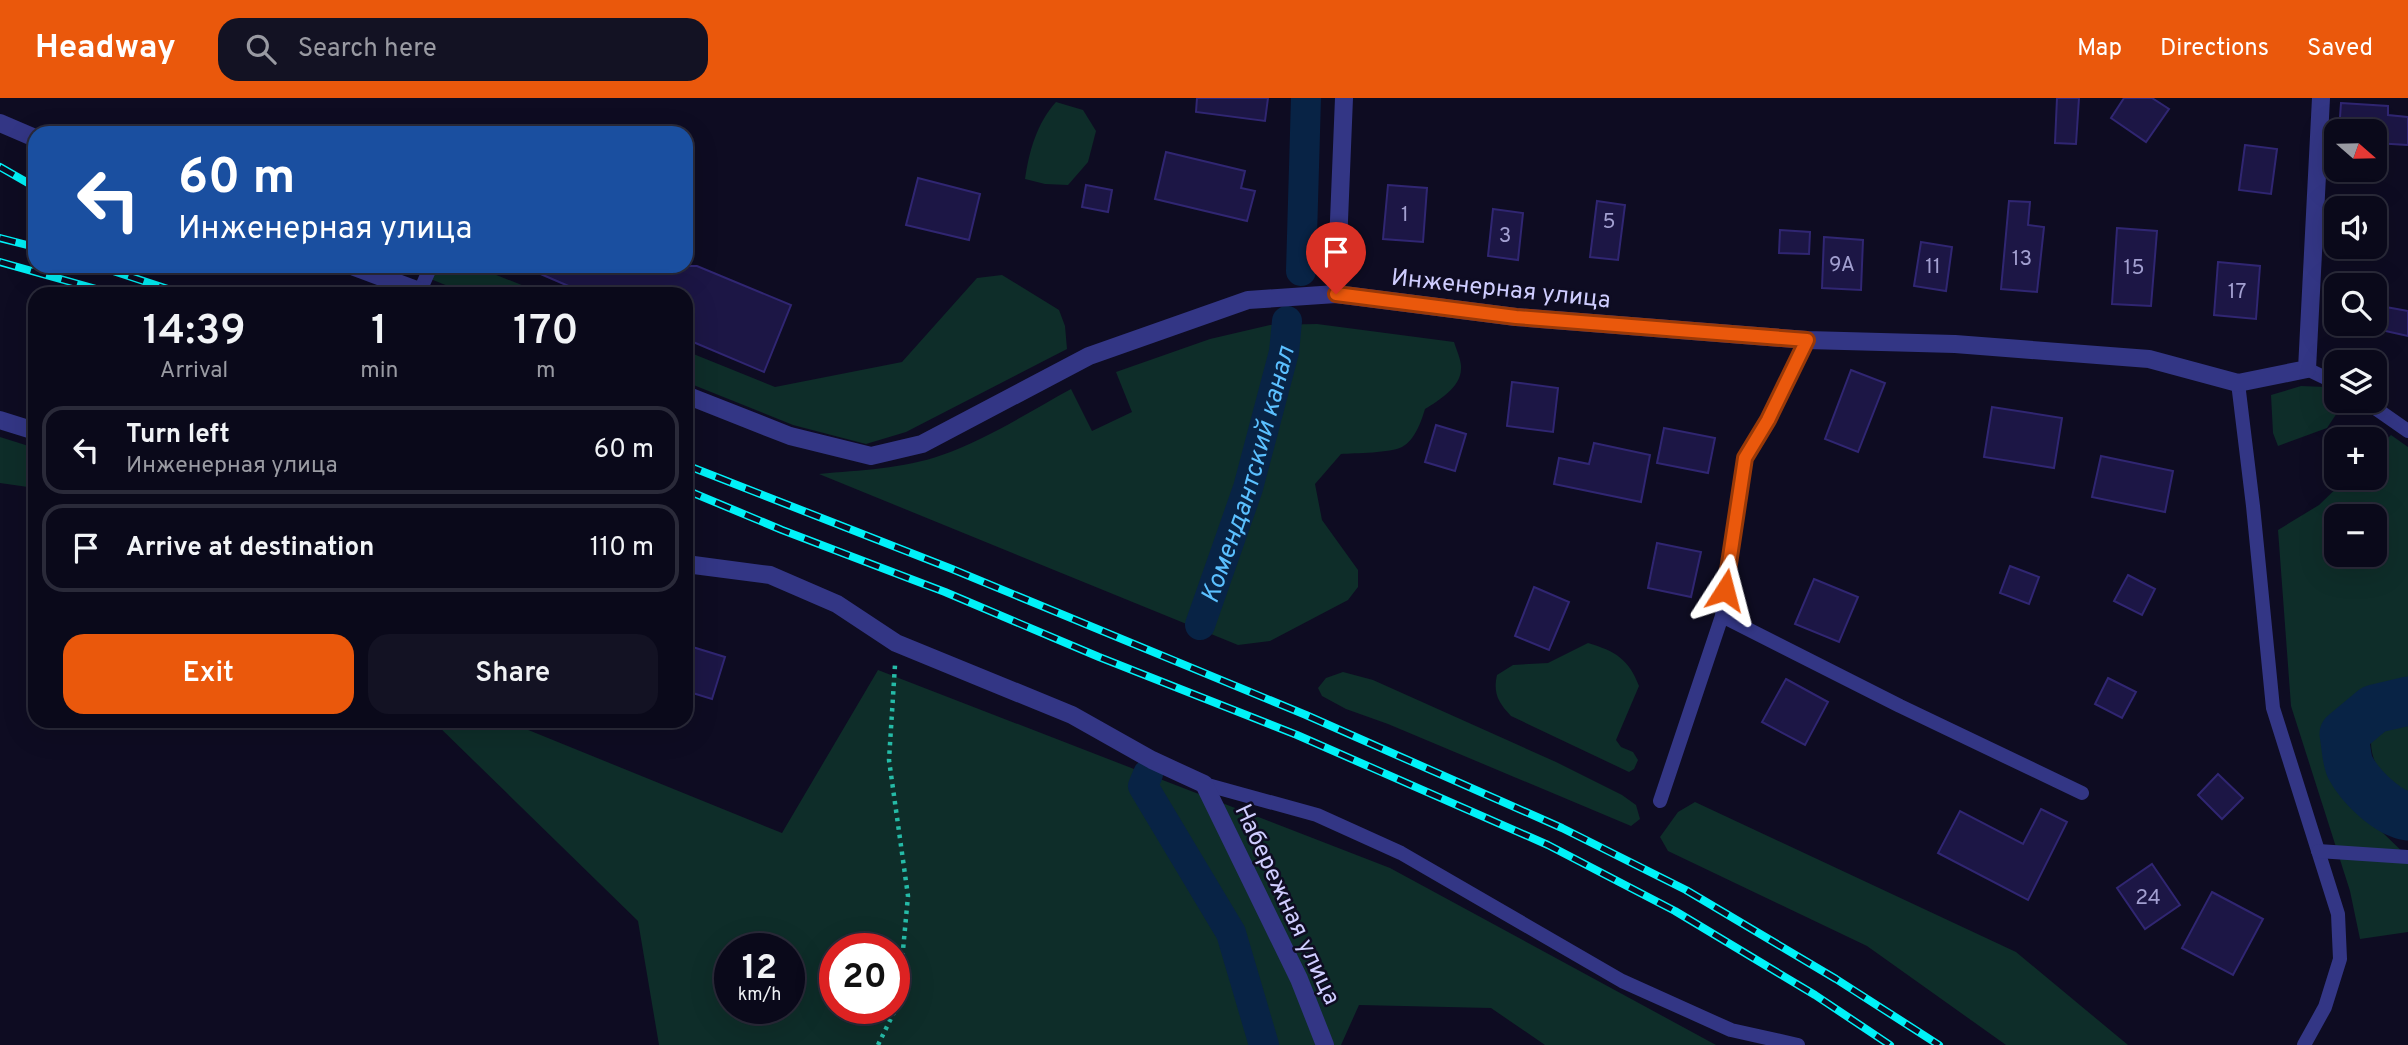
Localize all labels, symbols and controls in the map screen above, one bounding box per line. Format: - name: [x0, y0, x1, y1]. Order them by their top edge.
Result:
- search box: [218, 18, 708, 81]
- text: Headway: [35, 28, 176, 70]
- icon: search: [242, 30, 280, 68]
- text: Search here: [298, 33, 437, 66]
- text: Map: [2077, 34, 2122, 64]
- text: Directions: [2160, 34, 2269, 64]
- text: Saved: [2307, 34, 2373, 64]
- north arrow: [2324, 119, 2387, 182]
- map controls: [2324, 119, 2387, 567]
- text: 60 m: [178, 149, 296, 211]
- icon: left: [63, 154, 154, 245]
- button: sound: [2324, 196, 2387, 259]
- house number: 1: [1401, 202, 1409, 229]
- house number: 5: [1602, 209, 1616, 236]
- text: Инженерная улица: [178, 210, 472, 250]
- pin: [1306, 222, 1366, 294]
- house number: 3: [1499, 223, 1511, 250]
- icon: arrive: [1317, 233, 1355, 271]
- house number: 13: [2012, 246, 2032, 273]
- house number: 9А: [1829, 252, 1855, 279]
- house number: 11: [1925, 254, 1941, 281]
- house number: 15: [2124, 255, 2144, 282]
- street label: Инженерная улица: [1389, 264, 1612, 316]
- button: search: [2324, 273, 2387, 336]
- house number: 17: [2228, 279, 2246, 306]
- text: 14:39: [142, 306, 246, 359]
- text: 1: [371, 306, 388, 359]
- text: 170: [513, 306, 579, 359]
- water label: Комендантский канал: [1195, 342, 1304, 608]
- button: layers: [2324, 350, 2387, 413]
- text: Arrival: [160, 357, 228, 386]
- text: min: [360, 357, 398, 386]
- text: m: [536, 357, 555, 386]
- text: Turn left: [126, 419, 230, 452]
- button: +: [2324, 427, 2387, 490]
- icon: left: [67, 431, 105, 469]
- text: 60 m: [594, 434, 654, 467]
- text: Инженерная улица: [126, 452, 338, 481]
- button: −: [2324, 504, 2387, 567]
- icon: arrive: [67, 529, 105, 567]
- text: Arrive at destination: [126, 532, 374, 565]
- text: 110 m: [590, 532, 654, 565]
- position arrow: [1688, 553, 1762, 627]
- button: Exit: [63, 634, 354, 714]
- button: Share: [368, 634, 658, 714]
- street label: Набережная улица: [1227, 800, 1346, 1010]
- house number: 24: [2135, 885, 2161, 912]
- speed limit sign: 20: [819, 933, 910, 1024]
- text: 12: [742, 947, 777, 991]
- text: km/h: [738, 984, 781, 1007]

